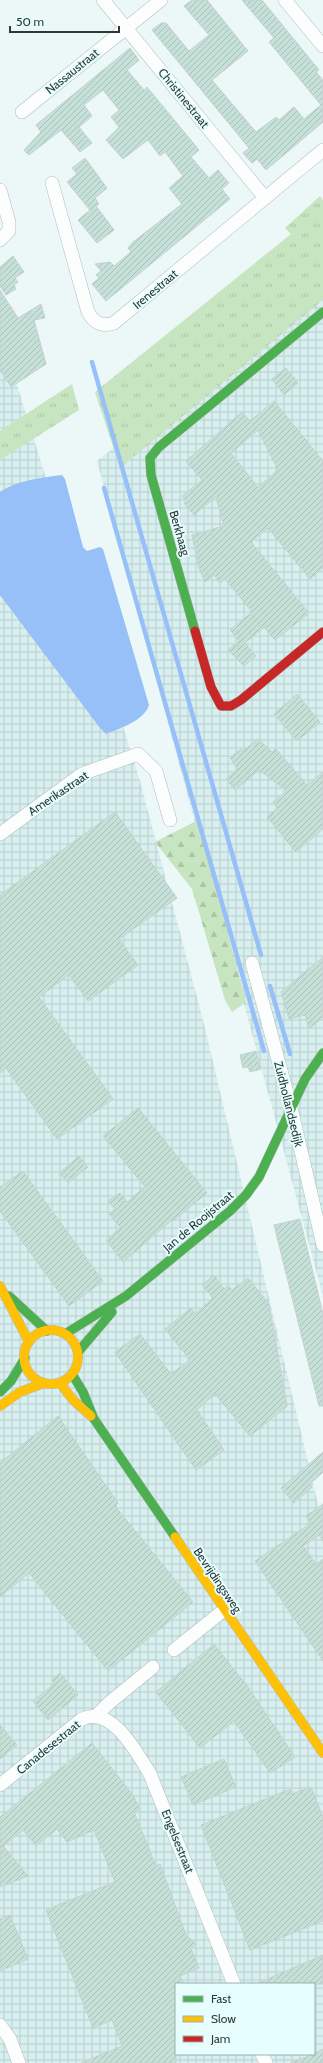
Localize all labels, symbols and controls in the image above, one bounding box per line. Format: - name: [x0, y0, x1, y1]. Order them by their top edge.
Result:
- scale bar: [10, 8, 119, 34]
- text: 50 m: [16, 14, 44, 29]
- street label: Nassaustraat: [42, 45, 102, 97]
- street label: Christinestraat: [155, 65, 213, 131]
- street label: Irenestraat: [130, 266, 180, 312]
- street label: Berkhaag: [166, 509, 194, 558]
- street label: Amerikastraat: [25, 767, 91, 819]
- street label: Zuidhollandsedijk: [271, 1060, 307, 1149]
- street label: Jan de Rooijstraat: [159, 1187, 236, 1255]
- street label: Bevrijdingsweg: [191, 1544, 246, 1616]
- street label: Canadesestraat: [13, 1717, 83, 1777]
- street label: Engelsestraat: [158, 1807, 198, 1875]
- legend: [175, 1983, 315, 2055]
- text: Fast: [211, 1991, 231, 2006]
- text: Slow: [211, 2011, 236, 2026]
- text: Jam: [210, 2031, 230, 2046]

